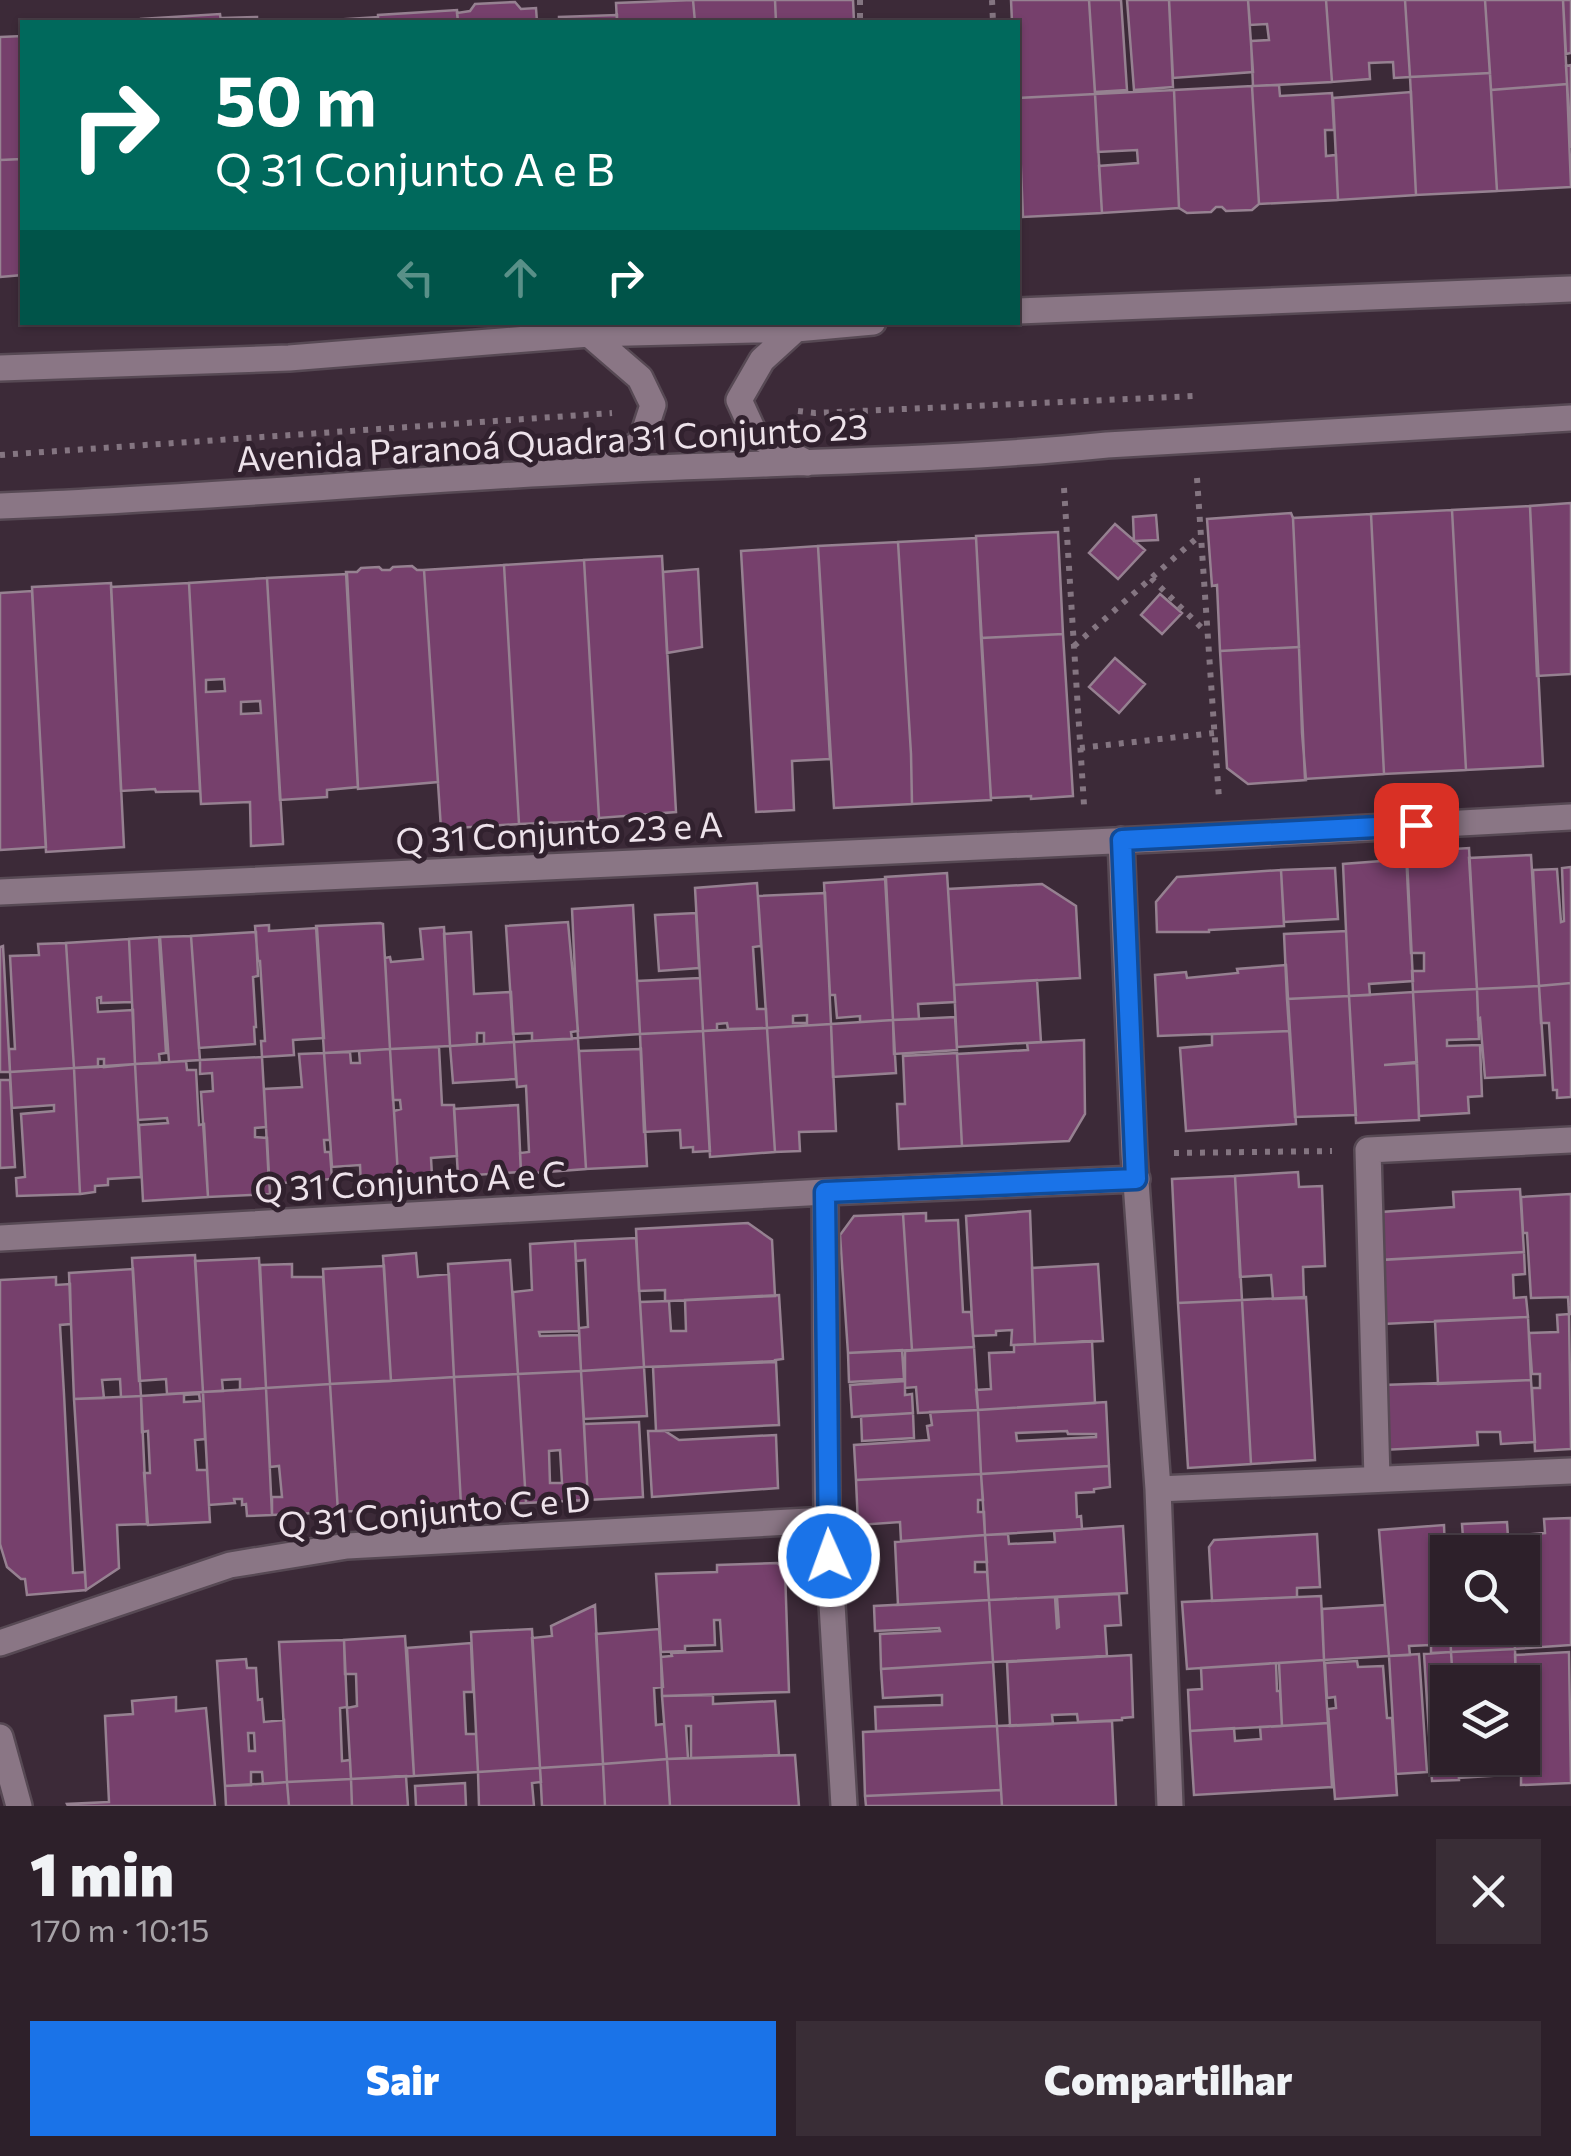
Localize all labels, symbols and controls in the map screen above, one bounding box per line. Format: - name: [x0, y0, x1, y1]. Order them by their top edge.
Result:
- text: 50 m: [215, 55, 377, 140]
- icon: right: [50, 60, 180, 190]
- text: Q 31 Conjunto A e B: [215, 140, 615, 195]
- icon: left: [388, 250, 443, 305]
- icon: ahead: [493, 250, 548, 305]
- icon: right: [598, 250, 653, 305]
- street label: Avenida Paranoá Quadra 31 Conjunto 23: [235, 403, 869, 479]
- pin: [1374, 783, 1459, 868]
- icon: arrive: [1389, 798, 1444, 853]
- street label: Q 31 Conjunto 23 e A: [394, 801, 724, 861]
- street label: Q 31 Conjunto A e C: [253, 1150, 567, 1210]
- street label: Q 31 Conjunto C e D: [276, 1475, 592, 1545]
- position arrow: [777, 1504, 881, 1608]
- map controls: [1430, 1535, 1540, 1775]
- button: search: [1430, 1535, 1540, 1645]
- button: layers: [1430, 1665, 1540, 1775]
- text: 1 min: [30, 1835, 174, 1908]
- button: close: [1436, 1839, 1541, 1944]
- text: 170 m · 10:15: [30, 1909, 209, 1949]
- button: Sair: [30, 2021, 776, 2136]
- button: Compartilhar: [796, 2021, 1541, 2136]

